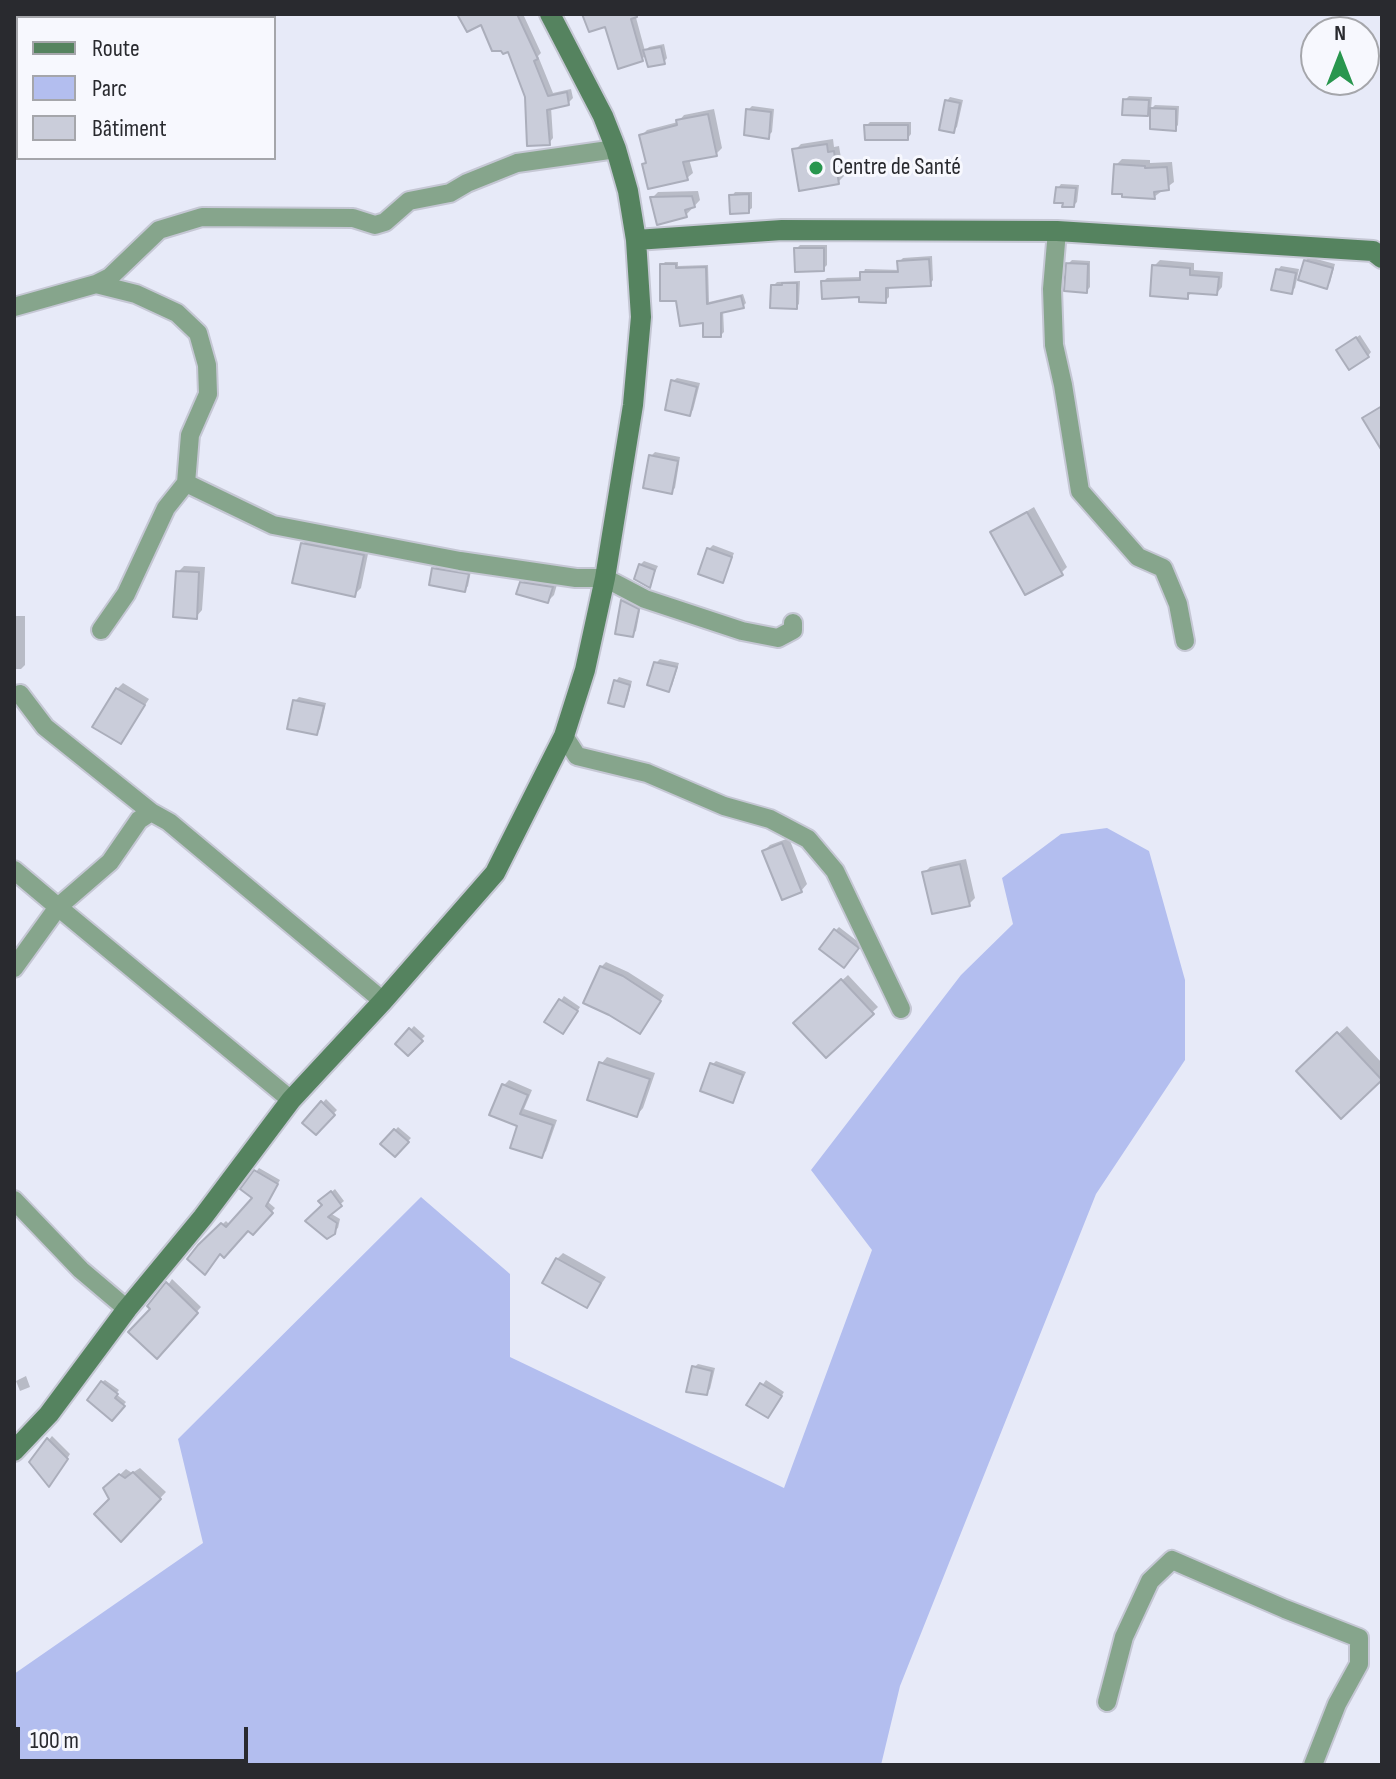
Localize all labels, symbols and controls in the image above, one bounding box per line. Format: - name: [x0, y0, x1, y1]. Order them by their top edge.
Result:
- legend: [16, 16, 276, 160]
- north arrow: [1300, 16, 1380, 96]
- text: N: [1334, 20, 1346, 47]
- text: Route: [92, 34, 140, 63]
- text: Parc: [92, 74, 127, 103]
- text: Bâtiment: [92, 114, 167, 143]
- place label: Centre de Santé: [832, 154, 961, 182]
- marker: Centre de Santé: [807, 159, 825, 177]
- scale bar: [20, 1711, 252, 1761]
- text: 100 m: [30, 1726, 79, 1755]

